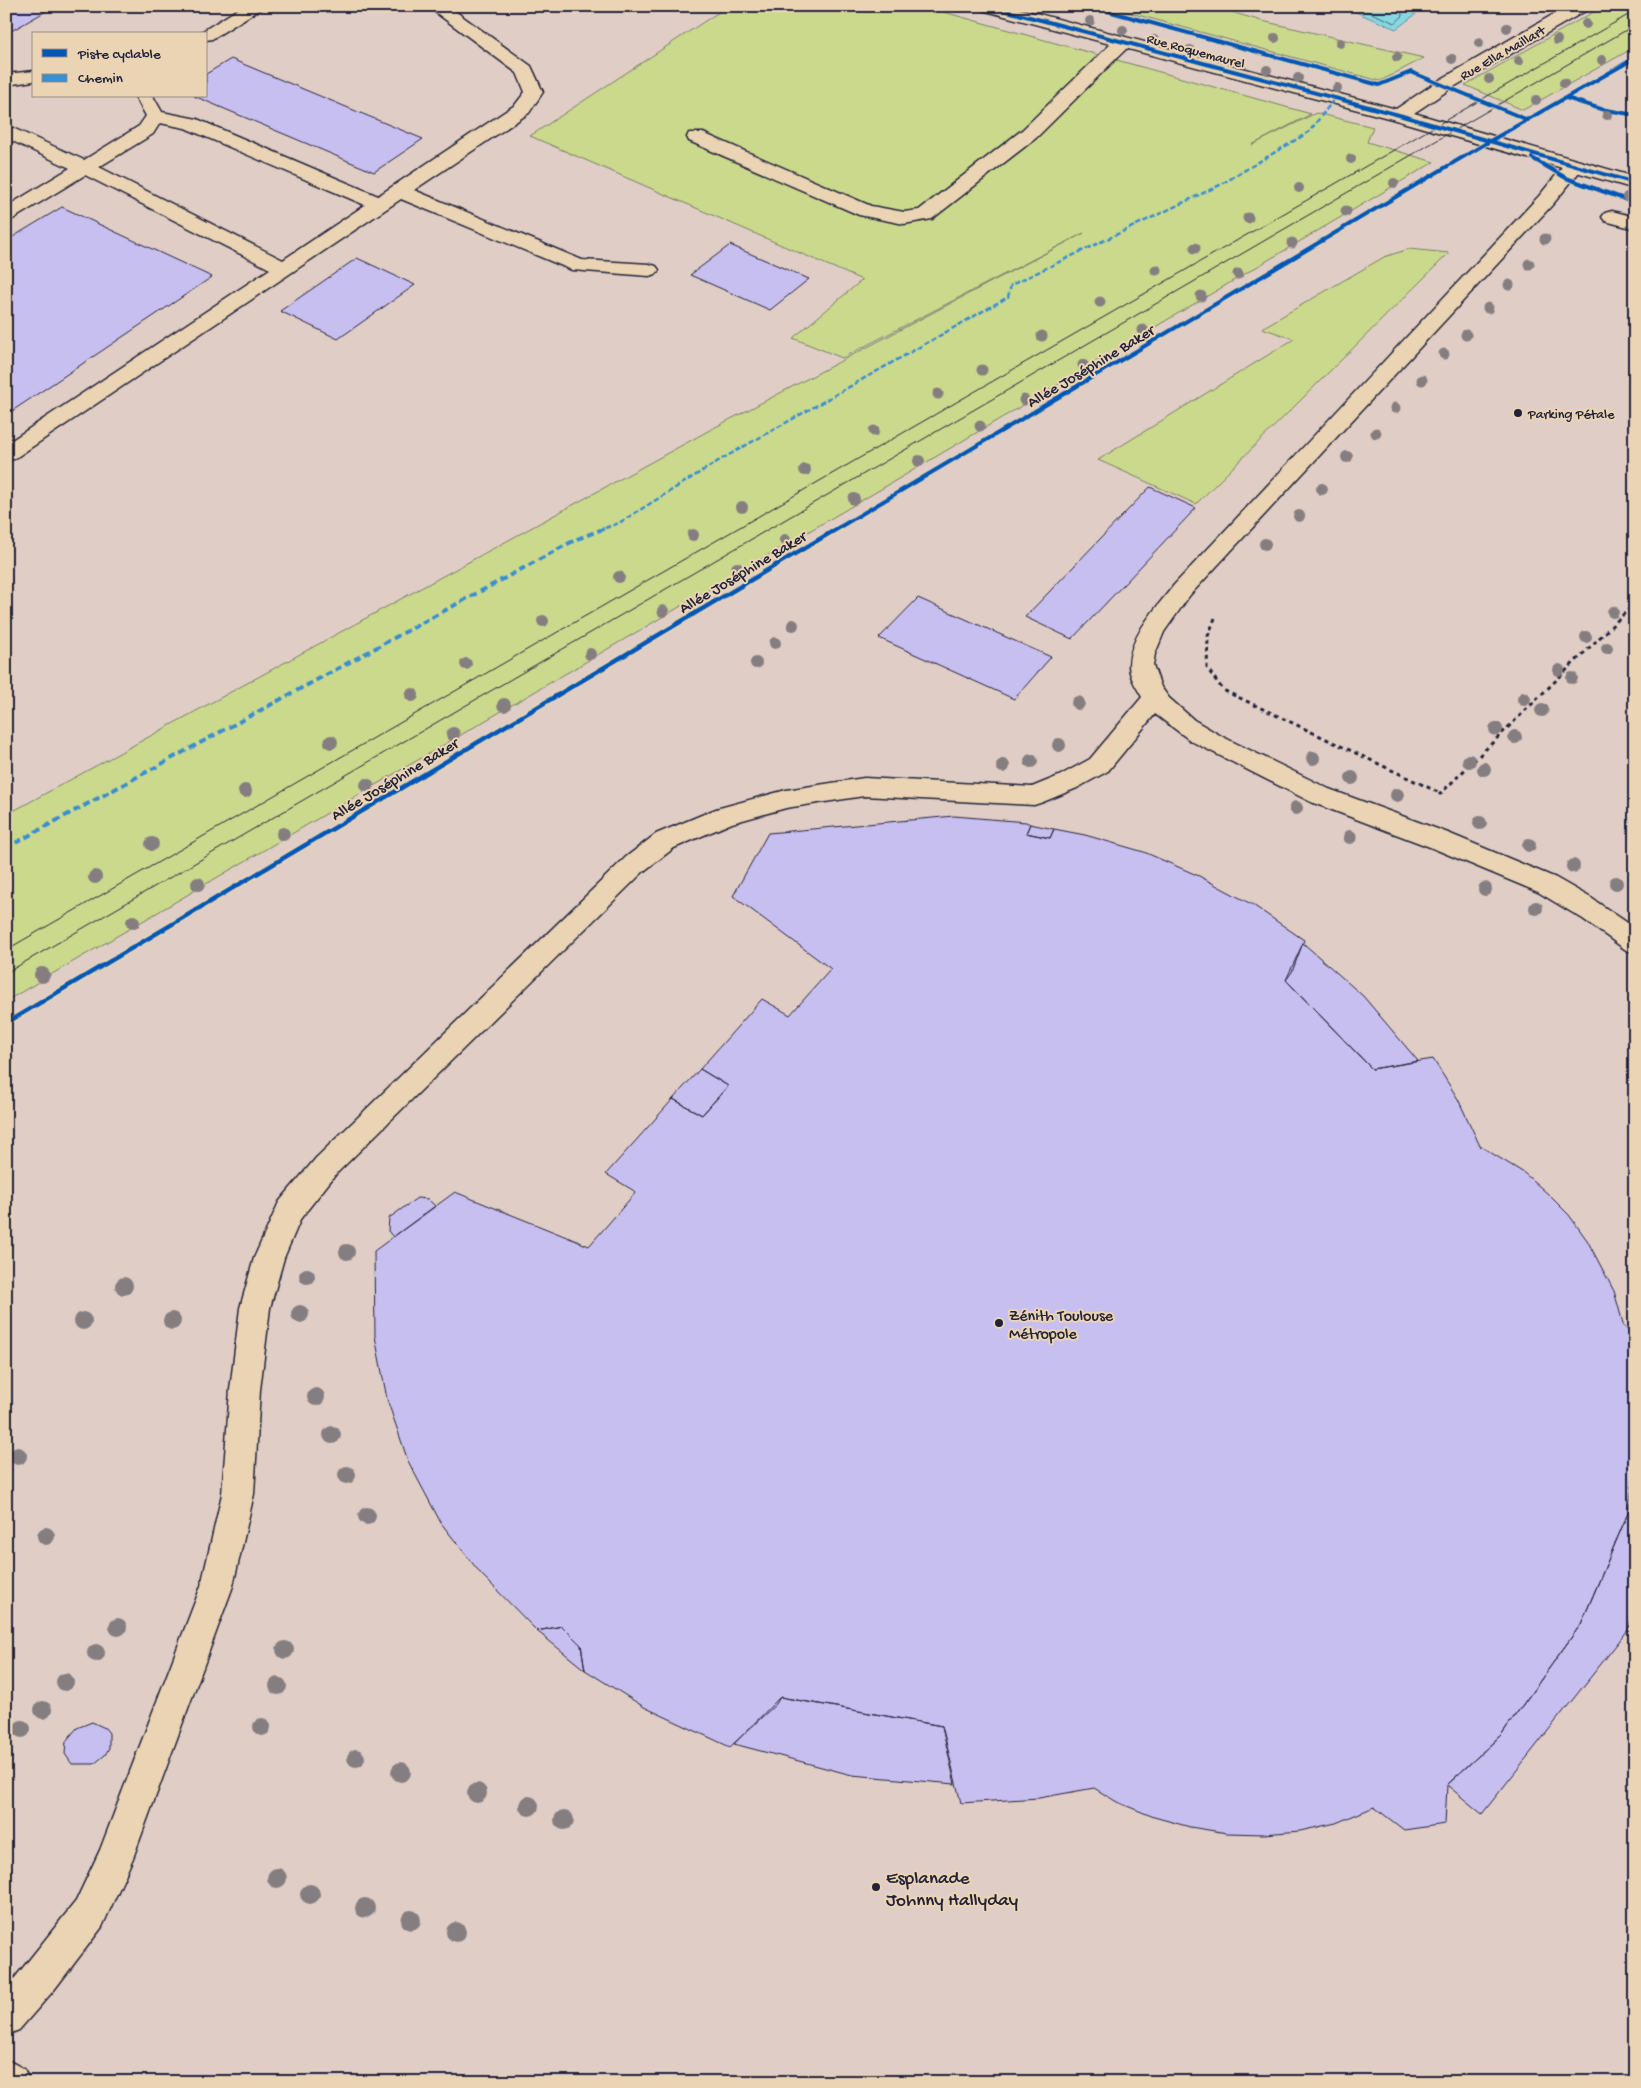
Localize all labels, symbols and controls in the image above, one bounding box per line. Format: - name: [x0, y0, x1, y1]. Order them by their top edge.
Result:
- street label: Rue Ella Maillart: [1458, 22, 1550, 85]
- street label: Rue Roquemaurel: [1144, 31, 1246, 74]
- legend: [32, 32, 208, 98]
- text: Piste cyclable: [77, 46, 161, 64]
- text: Chemin: [78, 70, 123, 88]
- street label: Allée Joséphine Baker: [1025, 322, 1160, 414]
- marker: Parking Pétale: [1512, 407, 1524, 419]
- place label: Parking Pétale: [1527, 407, 1615, 424]
- street label: Allée Joséphine Baker: [677, 528, 812, 620]
- street label: Allée Joséphine Baker: [329, 735, 464, 827]
- place label: Zénith Toulouse Métropole: [1009, 1308, 1114, 1345]
- marker: Zénith Toulouse Métropole: [993, 1317, 1005, 1329]
- place label: Esplanade Johnny Hallyday: [886, 1868, 1019, 1913]
- marker: Esplanade Johnny Hallyday: [870, 1881, 882, 1893]

